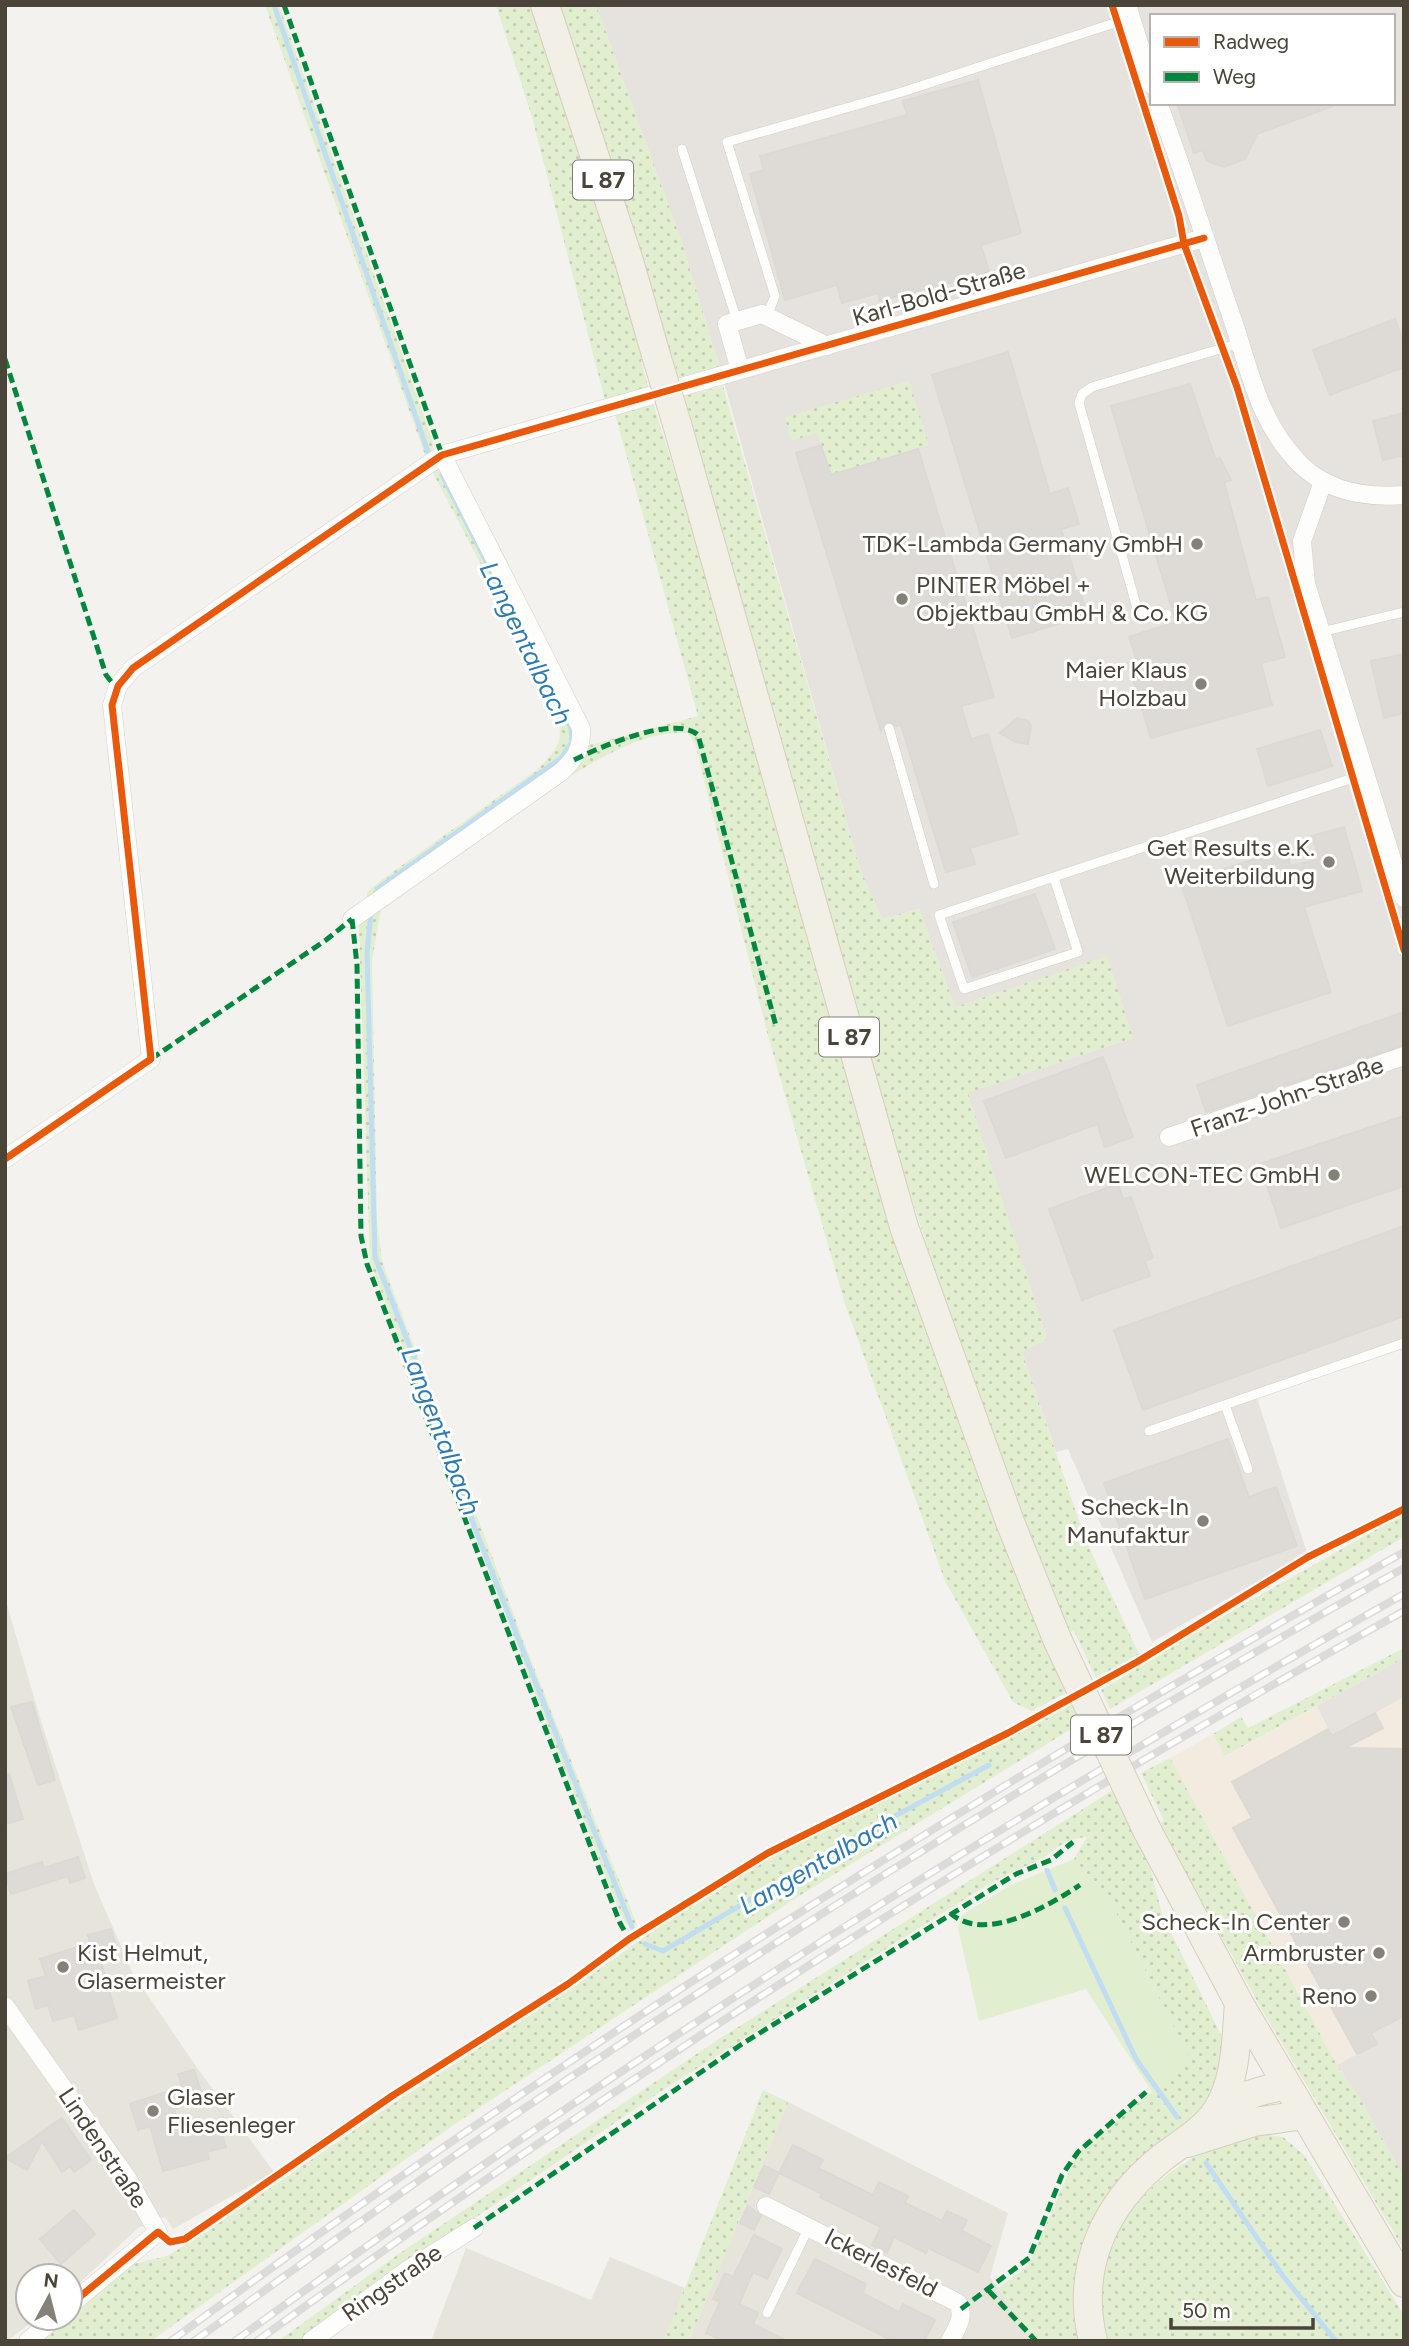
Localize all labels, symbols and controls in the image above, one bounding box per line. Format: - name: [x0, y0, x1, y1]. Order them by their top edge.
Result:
- legend: [1150, 14, 1395, 105]
- text: Radweg: [1213, 29, 1289, 54]
- text: Weg: [1213, 64, 1256, 89]
- road number: L 87: [573, 160, 633, 200]
- street label: Karl-Bold-Straße: [849, 255, 1029, 332]
- place label: TDK-Lambda Germany GmbH: [863, 529, 1183, 558]
- marker: TDK-Lambda Germany GmbH: [1189, 536, 1205, 552]
- water label: Langentalbach: [473, 556, 579, 730]
- place label: PINTER Möbel + Objektbau GmbH & Co. KG: [916, 570, 1208, 627]
- marker: PINTER Möbel + Objektbau GmbH & Co. KG: [894, 591, 910, 607]
- place label: Maier Klaus Holzbau: [1065, 655, 1187, 712]
- marker: Maier Klaus Holzbau: [1193, 676, 1209, 692]
- place label: Get Results e.K. Weiterbildung: [1147, 833, 1315, 890]
- marker: Get Results e.K. Weiterbildung: [1321, 854, 1337, 870]
- road number: L 87: [819, 1018, 879, 1056]
- street label: Franz-John-Straße: [1187, 1050, 1387, 1143]
- place label: WELCON-TEC GmbH: [1084, 1160, 1320, 1189]
- marker: WELCON-TEC GmbH: [1326, 1167, 1342, 1183]
- water label: Langentalbach: [394, 1342, 488, 1520]
- place label: Scheck-In Manufaktur: [1066, 1492, 1189, 1549]
- marker: Scheck-In Manufaktur: [1195, 1513, 1211, 1529]
- road number: L 87: [1071, 1716, 1131, 1754]
- water label: Langentalbach: [733, 1805, 903, 1921]
- place label: Scheck-In Center: [1141, 1907, 1330, 1936]
- marker: Scheck-In Center: [1336, 1914, 1352, 1930]
- place label: Kist Helmut, Glasermeister: [77, 1938, 226, 1995]
- place label: Armbruster: [1243, 1938, 1365, 1967]
- marker: Armbruster: [1371, 1945, 1387, 1961]
- marker: Kist Helmut, Glasermeister: [55, 1959, 71, 1975]
- place label: Reno: [1302, 1981, 1357, 2010]
- marker: Reno: [1363, 1988, 1379, 2004]
- street label: Lindenstraße: [52, 2082, 154, 2214]
- place label: Glaser Fliesenleger: [167, 2082, 295, 2139]
- marker: Glaser Fliesenleger: [145, 2103, 161, 2119]
- street label: Ickerlesfeld: [820, 2222, 943, 2303]
- street label: Ringstraße: [336, 2238, 447, 2328]
- north arrow: [14, 2262, 84, 2332]
- text: N: [42, 2268, 60, 2293]
- scale bar: [1171, 2286, 1313, 2330]
- text: 50 m: [1182, 2298, 1231, 2323]

